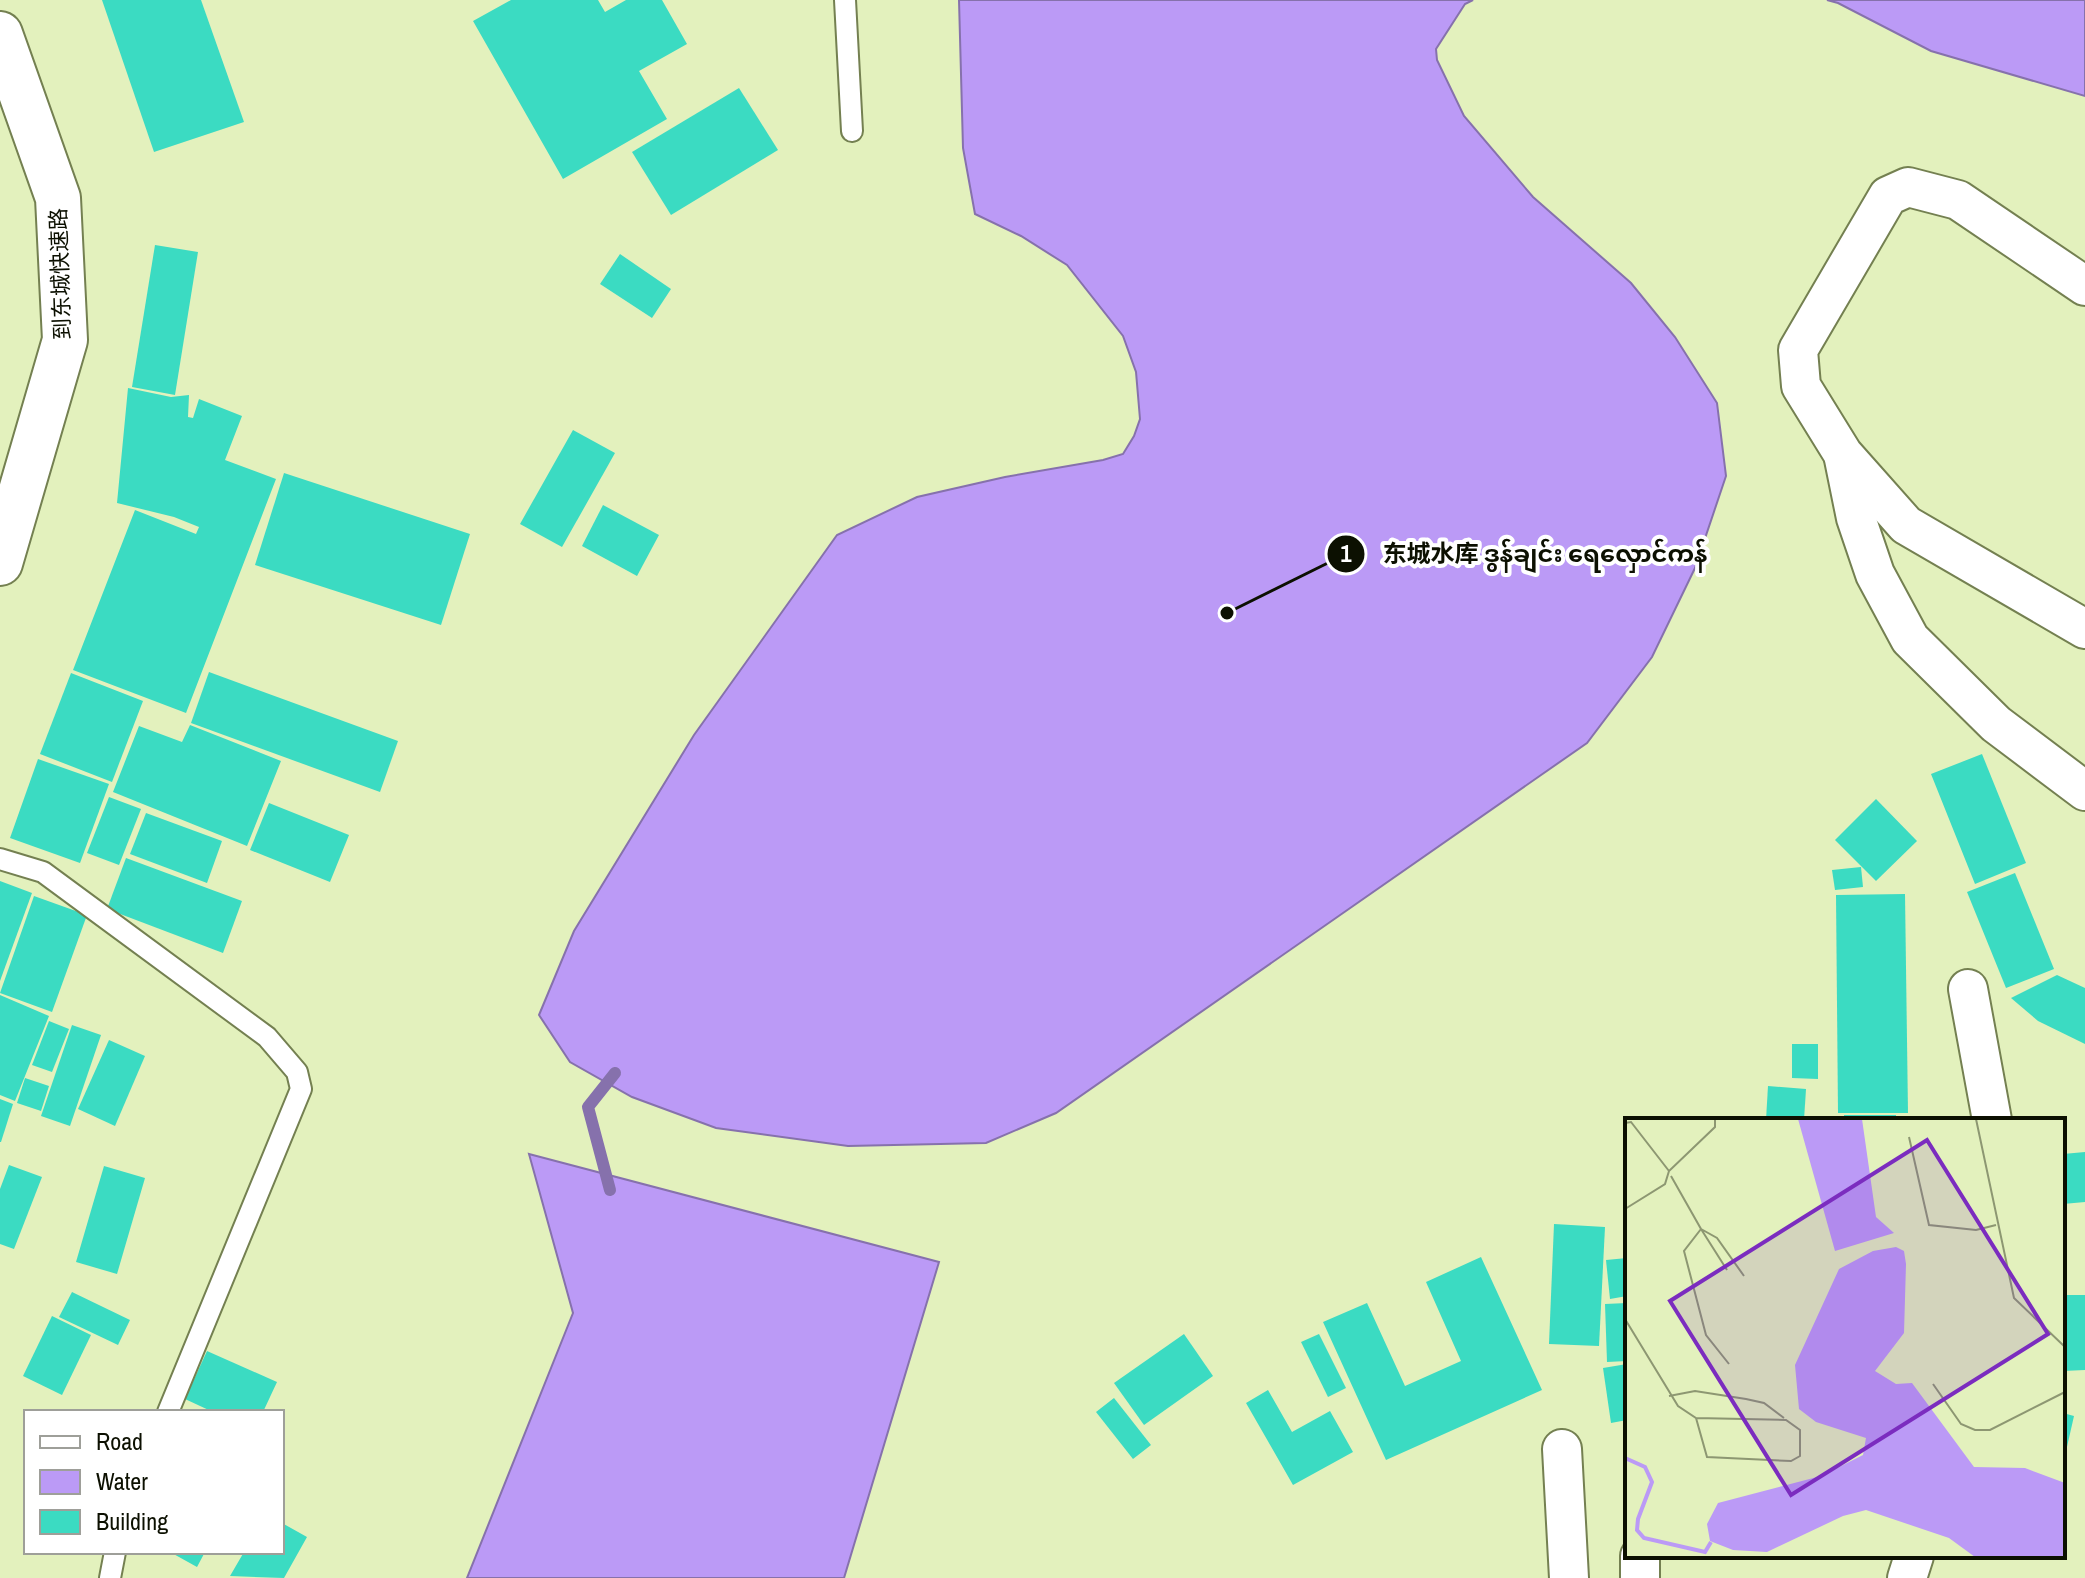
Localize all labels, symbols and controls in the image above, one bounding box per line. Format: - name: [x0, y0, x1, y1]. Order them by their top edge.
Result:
- street label: 到东城快速路: [43, 208, 77, 340]
- callout: 东城水库 ဒွန်ချင်း ရေလှောင်ကန်: [1326, 530, 1723, 578]
- text: 1: [1341, 537, 1352, 569]
- text: 东城水库 ဒွန်ချင်း ရေလှောင်ကန်: [1382, 537, 1708, 574]
- inset map: [1625, 1118, 2065, 1558]
- legend: [24, 1410, 284, 1554]
- text: Road: [96, 1425, 143, 1457]
- text: Water: [96, 1465, 148, 1497]
- text: Building: [96, 1505, 168, 1537]

